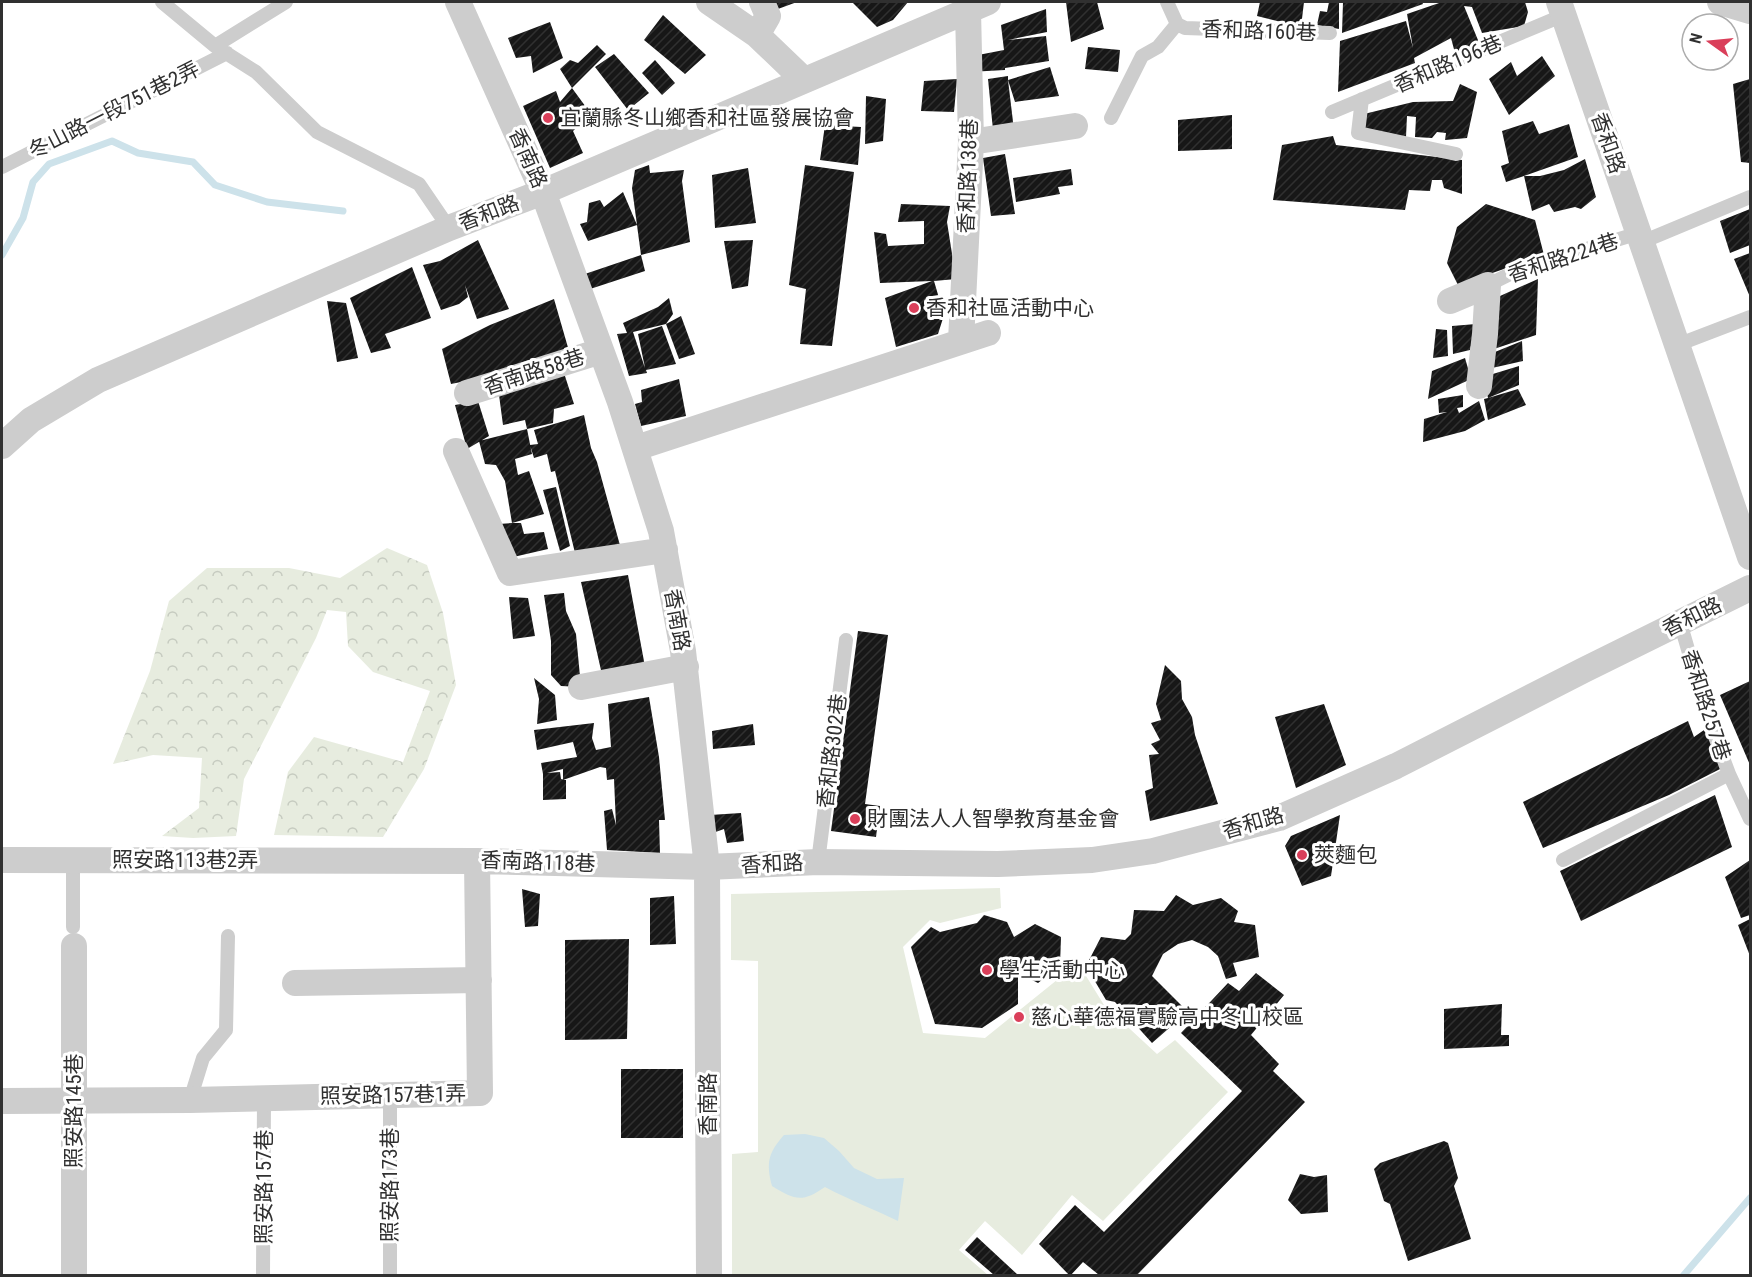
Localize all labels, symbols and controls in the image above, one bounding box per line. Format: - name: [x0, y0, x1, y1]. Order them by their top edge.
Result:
- north arrow: [1680, 12, 1740, 72]
- street label: 香和路160巷: [1201, 17, 1317, 45]
- street label: 香和路196巷: [1390, 30, 1506, 98]
- text: N: [1686, 31, 1706, 45]
- street label: 冬山路一段751巷2弄: [25, 57, 203, 163]
- place label: 宜蘭縣冬山鄉香和社區發展協會: [560, 106, 854, 130]
- street label: 香和路: [1586, 109, 1630, 177]
- marker: 宜蘭縣冬山鄉香和社區發展協會: [541, 111, 555, 125]
- street label: 香和路138巷: [954, 118, 982, 234]
- street label: 香南路: [504, 124, 552, 192]
- street label: 香和路: [455, 191, 523, 235]
- street label: 香和路224巷: [1505, 229, 1621, 287]
- place label: 香和社區活動中心: [926, 296, 1094, 320]
- marker: 香和社區活動中心: [907, 301, 921, 315]
- street label: 香南路58巷: [480, 344, 588, 400]
- street label: 香南路: [660, 587, 694, 653]
- street label: 香和路: [1658, 592, 1726, 642]
- street label: 香和路257巷: [1677, 647, 1735, 763]
- street label: 香和路302巷: [813, 692, 851, 810]
- street label: 香和路: [1219, 803, 1287, 843]
- place label: 財團法人人智學教育基金會: [867, 807, 1119, 831]
- marker: 財團法人人智學教育基金會: [848, 812, 862, 826]
- place label: 莢麵包: [1314, 843, 1377, 867]
- street label: 照安路113巷2弄: [112, 848, 258, 872]
- street label: 香南路118巷: [480, 848, 596, 876]
- marker: 莢麵包: [1295, 848, 1309, 862]
- street label: 香和路: [740, 850, 804, 878]
- place label: 學生活動中心: [999, 958, 1125, 982]
- marker: 學生活動中心: [980, 963, 994, 977]
- place label: 慈心華德福實驗高中冬山校區: [1031, 1005, 1304, 1029]
- marker: 慈心華德福實驗高中冬山校區: [1012, 1010, 1026, 1024]
- street label: 照安路145巷: [62, 1053, 86, 1169]
- street label: 香南路: [696, 1073, 720, 1136]
- street label: 照安路157巷1弄: [320, 1082, 466, 1108]
- street label: 照安路173巷: [378, 1127, 402, 1243]
- street label: 照安路157巷: [252, 1129, 276, 1245]

